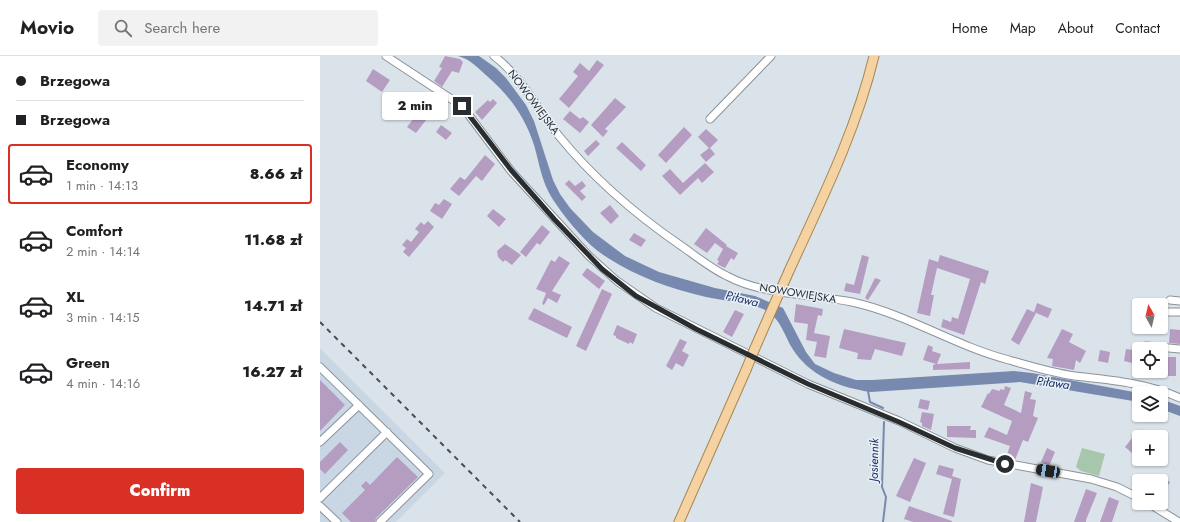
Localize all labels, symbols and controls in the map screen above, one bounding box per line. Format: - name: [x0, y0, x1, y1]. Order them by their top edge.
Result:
- search box: [98, 10, 378, 46]
- text: Movio: [20, 14, 74, 41]
- icon: search: [112, 17, 134, 39]
- text: Search here: [144, 17, 220, 39]
- text: Home: [952, 18, 988, 38]
- text: Map: [1010, 18, 1036, 38]
- text: About: [1058, 18, 1093, 38]
- text: Contact: [1115, 18, 1160, 38]
- street label: NOWOWIEJSKA: [504, 66, 564, 138]
- text: Brzegowa: [40, 70, 110, 92]
- callout: 2 min: [382, 92, 448, 120]
- text: 2 min: [398, 96, 432, 115]
- route end: [453, 97, 471, 115]
- text: Brzegowa: [40, 109, 110, 131]
- text: Economy: [66, 154, 129, 176]
- icon: car: [18, 156, 54, 192]
- text: 8.66 zł: [250, 163, 302, 185]
- text: 1 min · 14:13: [66, 176, 138, 195]
- text: Comfort: [66, 220, 123, 242]
- icon: car: [18, 222, 54, 258]
- text: 11.68 zł: [244, 229, 302, 251]
- text: 2 min · 14:14: [66, 242, 140, 261]
- street label: NOWOWIEJSKA: [758, 279, 838, 307]
- text: XL: [66, 286, 84, 308]
- water label: Piława: [724, 286, 761, 312]
- icon: car: [18, 288, 54, 324]
- text: 14.71 zł: [244, 295, 302, 317]
- north arrow: [1132, 298, 1168, 334]
- map controls: [1132, 298, 1168, 510]
- text: 3 min · 14:15: [66, 308, 140, 327]
- button: locate: [1132, 342, 1168, 378]
- text: Green: [66, 352, 110, 374]
- icon: car: [18, 354, 54, 390]
- text: 16.27 zł: [242, 361, 302, 383]
- water label: Piława: [1035, 372, 1071, 394]
- text: 4 min · 14:16: [66, 374, 140, 393]
- button: layers: [1132, 386, 1168, 422]
- button: +: [1132, 430, 1168, 466]
- water label: Jasiennik: [865, 437, 883, 484]
- route start: [996, 455, 1014, 473]
- car: [1035, 463, 1061, 479]
- button: Confirm: [16, 468, 304, 514]
- button: −: [1132, 474, 1168, 510]

